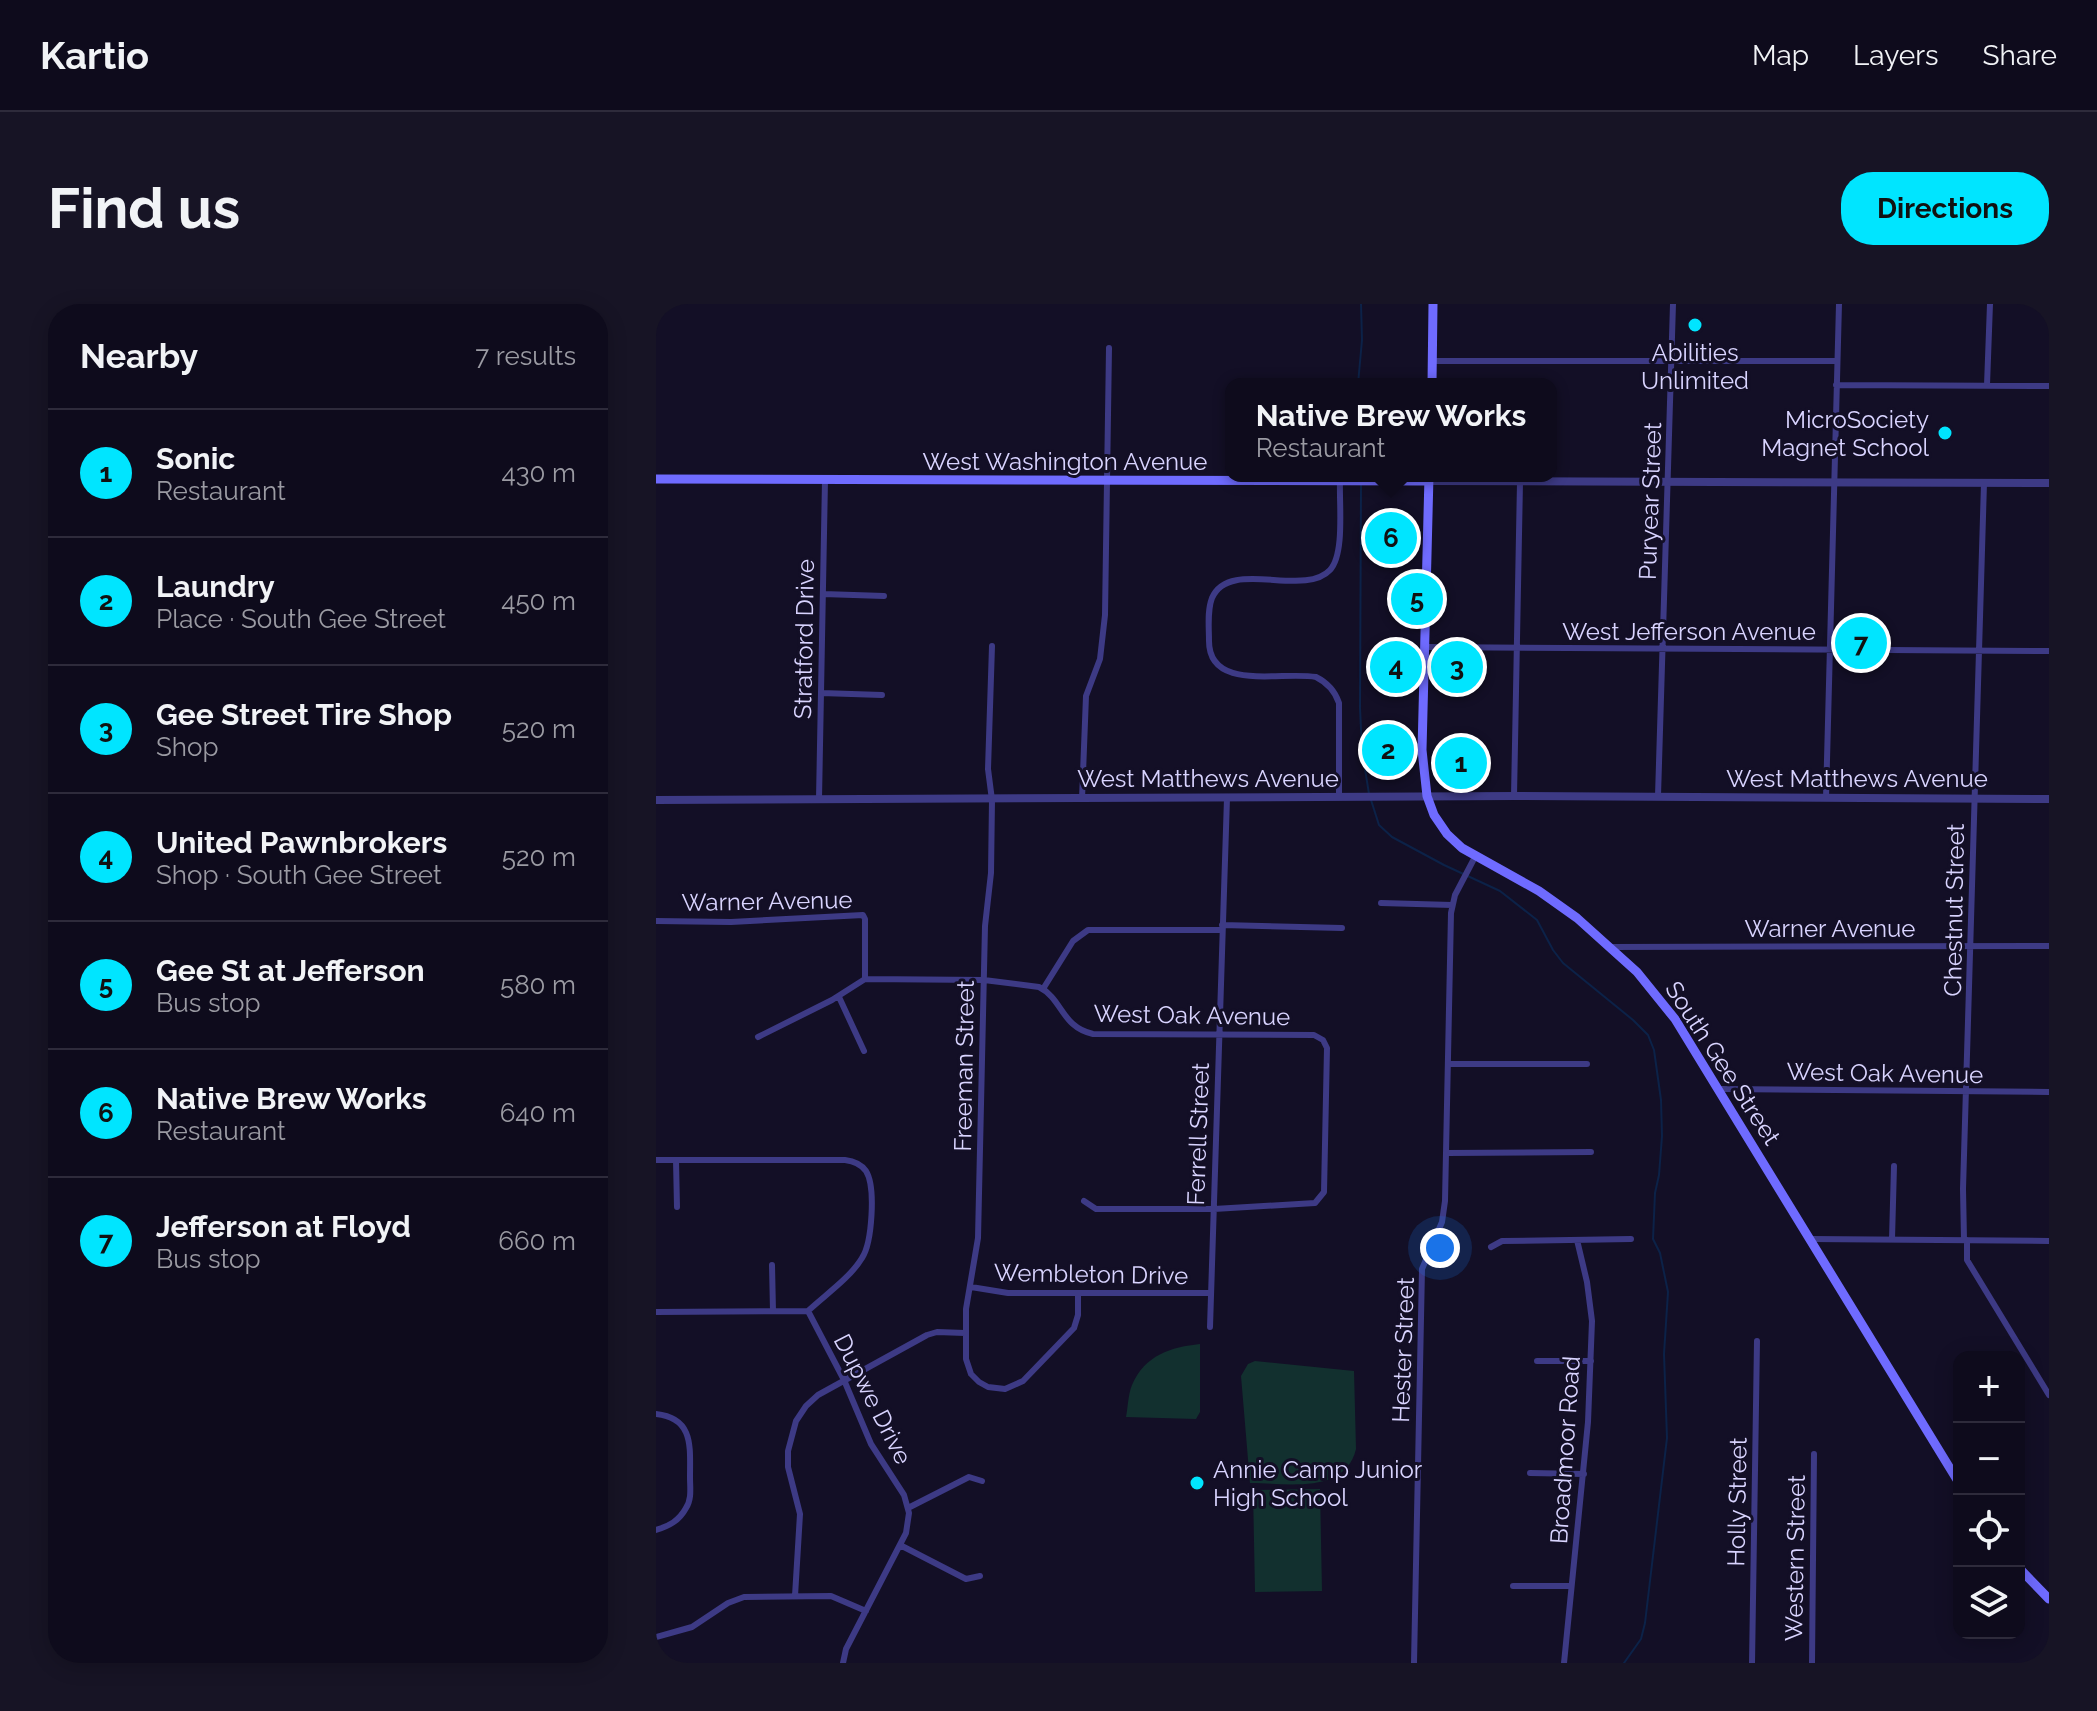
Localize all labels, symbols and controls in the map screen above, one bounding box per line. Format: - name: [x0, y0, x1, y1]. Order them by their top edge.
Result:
- text: Kartio: [40, 33, 149, 78]
- text: Map: [1752, 39, 1809, 72]
- text: Layers: [1853, 39, 1939, 72]
- text: Share: [1983, 39, 2057, 72]
- button: Directions: [1841, 172, 2049, 245]
- text: Find us: [48, 175, 240, 241]
- marker: Abilities Unlimited: [1686, 316, 1704, 334]
- text: Nearby: [80, 336, 198, 376]
- place label: Abilities Unlimited: [1641, 338, 1749, 395]
- text: 7 results: [475, 341, 576, 371]
- popup: [1225, 378, 1557, 482]
- text: Native Brew Works: [1256, 398, 1526, 433]
- place label: MicroSociety Magnet School: [1761, 405, 1929, 462]
- street label: Puryear Street: [1633, 422, 1667, 580]
- marker: MicroSociety Magnet School: [1936, 424, 1954, 442]
- text: Restaurant: [1256, 433, 1385, 463]
- text: Sonic: [156, 441, 235, 476]
- street label: West Washington Avenue: [923, 447, 1207, 476]
- text: 1: [100, 458, 112, 488]
- text: 430 m: [501, 458, 576, 488]
- text: Restaurant: [156, 476, 286, 506]
- pin: 6: [1365, 508, 1417, 568]
- street label: Stratford Drive: [788, 559, 820, 719]
- text: Laundry: [156, 569, 275, 604]
- pin: 5: [1391, 569, 1443, 629]
- text: 2: [99, 586, 113, 616]
- text: 450 m: [501, 586, 576, 616]
- text: Place · South Gee Street: [156, 604, 446, 634]
- pin: 7: [1835, 613, 1887, 673]
- street label: West Jefferson Avenue: [1562, 617, 1816, 646]
- pin: 4: [1370, 637, 1422, 697]
- pin: 3: [1431, 637, 1483, 697]
- text: Gee Street Tire Shop: [156, 697, 452, 732]
- text: 3: [99, 714, 113, 744]
- text: 520 m: [502, 714, 576, 744]
- pin: 2: [1362, 720, 1414, 780]
- text: Shop: [156, 732, 218, 762]
- pin: 1: [1435, 733, 1487, 793]
- street label: West Matthews Avenue: [1077, 764, 1339, 793]
- street label: West Matthews Avenue: [1726, 764, 1988, 793]
- street label: Chestnut Street: [1938, 823, 1970, 997]
- text: United Pawnbrokers: [156, 825, 447, 860]
- text: 4: [99, 842, 113, 872]
- text: 520 m: [502, 842, 576, 872]
- text: Shop · South Gee Street: [156, 860, 442, 890]
- street label: Warner Avenue: [681, 885, 853, 917]
- street label: Warner Avenue: [1745, 914, 1915, 943]
- text: Gee St at Jefferson: [156, 953, 425, 988]
- text: 5: [99, 970, 113, 1000]
- text: 580 m: [500, 970, 576, 1000]
- street label: South Gee Street: [1659, 976, 1787, 1150]
- street label: Freeman Street: [948, 980, 980, 1152]
- text: Bus stop: [156, 988, 261, 1018]
- street label: West Oak Avenue: [1093, 999, 1291, 1031]
- street label: West Oak Avenue: [1786, 1057, 1984, 1089]
- street label: Ferrell Street: [1181, 1062, 1215, 1206]
- text: Native Brew Works: [156, 1081, 427, 1116]
- text: 6: [98, 1098, 114, 1128]
- text: 640 m: [500, 1098, 576, 1128]
- text: Restaurant: [156, 1116, 286, 1146]
- text: Jefferson at Floyd: [156, 1209, 411, 1244]
- text: 7: [99, 1226, 113, 1256]
- text: 660 m: [498, 1226, 576, 1256]
- your location: [1420, 1228, 1460, 1268]
- text: Bus stop: [156, 1244, 261, 1274]
- street label: Wembleton Drive: [994, 1258, 1188, 1290]
- street label: Hester Street: [1386, 1277, 1420, 1423]
- street label: Dupwe Drive: [828, 1329, 918, 1469]
- map controls: [1953, 1351, 2025, 1639]
- button: +: [1953, 1351, 2025, 1423]
- street label: Broadmoor Road: [1544, 1355, 1586, 1545]
- button: −: [1953, 1423, 2025, 1495]
- street label: Holly Street: [1721, 1437, 1753, 1567]
- place label: Annie Camp Junior High School: [1213, 1455, 1423, 1512]
- marker: Annie Camp Junior High School: [1188, 1474, 1206, 1492]
- street label: Western Street: [1779, 1475, 1811, 1641]
- button: locate: [1953, 1495, 2025, 1567]
- button: layers: [1953, 1567, 2025, 1639]

